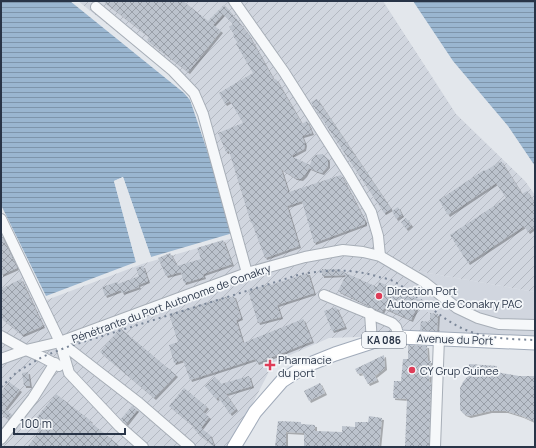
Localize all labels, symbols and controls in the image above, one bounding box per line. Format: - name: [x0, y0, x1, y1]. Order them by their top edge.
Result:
- street label: Pénétrante du Port Autonome de Conakry: [69, 260, 273, 346]
- place label: Direction Port Autonome de Conakry PAC: [387, 283, 522, 311]
- marker: Direction Port Autonome de Conakry PAC: [374, 291, 384, 301]
- street label: Avenue du Port: [416, 330, 494, 348]
- road number: KA 086: [362, 332, 406, 348]
- place label: Pharmacie du port: [278, 352, 332, 380]
- marker: Pharmacie du port: [265, 360, 275, 370]
- place label: CY Grup Guinee: [420, 363, 499, 378]
- marker: CY Grup Guinee: [407, 365, 417, 375]
- scale bar: [14, 410, 125, 436]
- text: 100 m: [20, 415, 52, 432]

